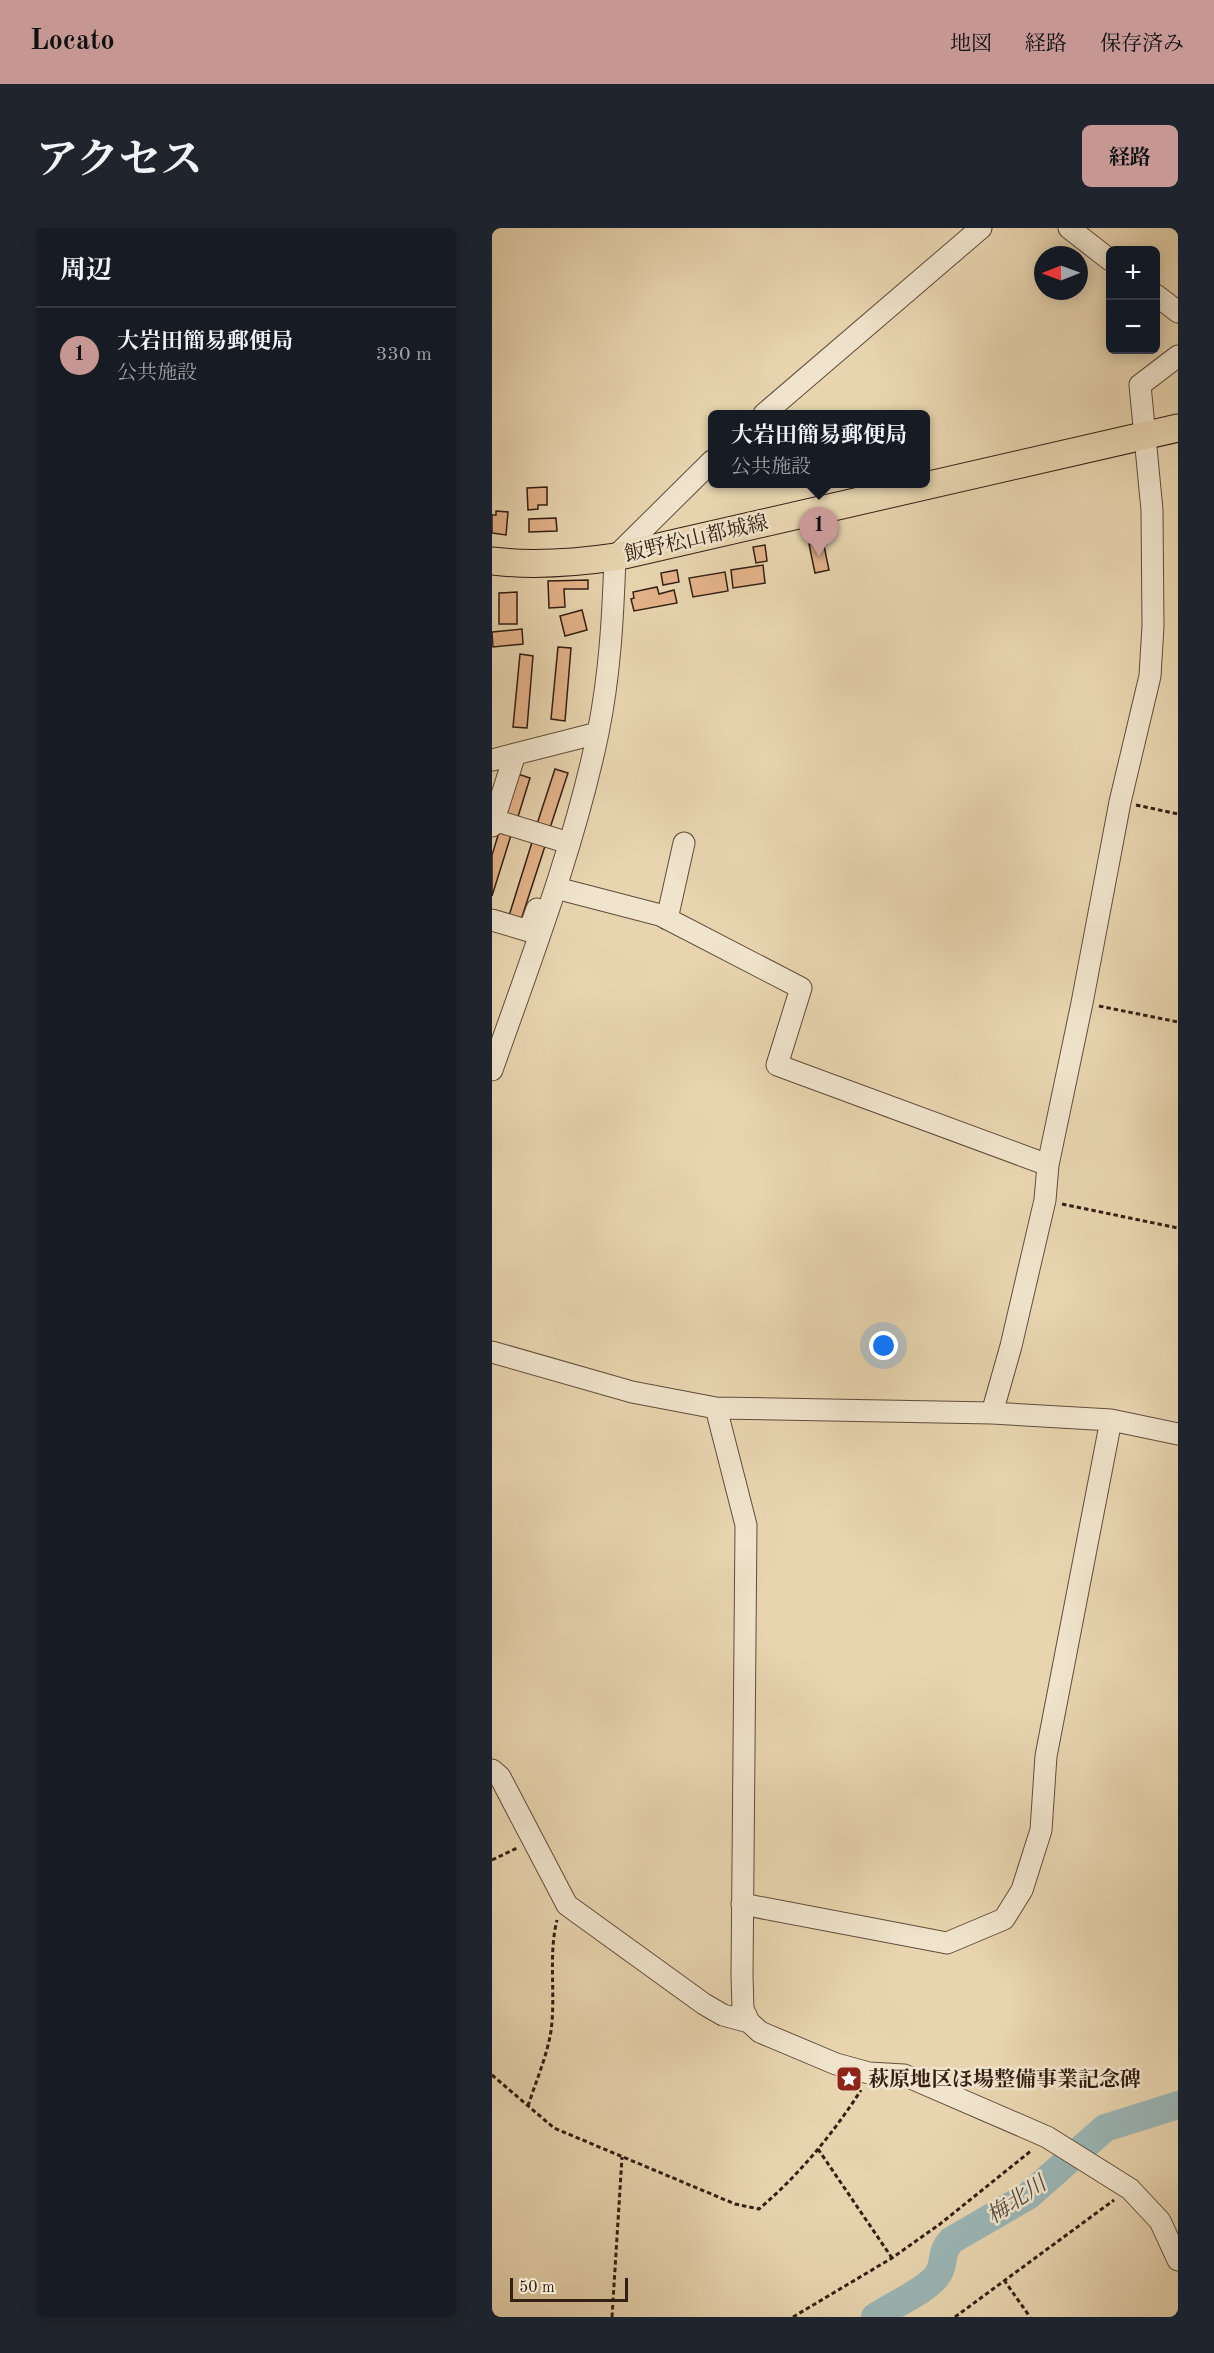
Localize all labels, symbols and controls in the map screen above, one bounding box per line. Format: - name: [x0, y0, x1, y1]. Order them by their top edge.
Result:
- text: Locato: [30, 28, 115, 56]
- text: 地図: [950, 34, 992, 55]
- text: 経路: [1025, 34, 1067, 55]
- text: 保存済み: [1100, 34, 1184, 55]
- button: 経路: [1082, 125, 1178, 187]
- text: アクセス: [36, 141, 203, 183]
- north arrow: [1034, 246, 1088, 300]
- map controls: [1106, 246, 1160, 354]
- button: +: [1106, 246, 1160, 300]
- text: 周辺: [60, 258, 112, 284]
- button: −: [1106, 300, 1160, 354]
- text: 大岩田簡易郵便局: [117, 331, 293, 353]
- text: 1: [74, 345, 85, 365]
- text: 330 m: [376, 345, 432, 365]
- text: 公共施設: [117, 364, 197, 384]
- popup: [708, 410, 930, 488]
- text: 大岩田簡易郵便局: [731, 425, 907, 447]
- text: 公共施設: [731, 458, 811, 478]
- pin: 1: [800, 508, 838, 557]
- street label: 飯野松山都城線: [622, 511, 770, 566]
- your location: [869, 1331, 898, 1360]
- place icon: 萩原地区ほ場整備事業記念碑: [834, 2064, 864, 2094]
- place label: 萩原地区ほ場整備事業記念碑: [868, 2067, 1141, 2091]
- water label: 梅北川: [982, 2170, 1052, 2228]
- scale bar: [510, 2275, 628, 2302]
- text: 50 m: [519, 2280, 555, 2296]

